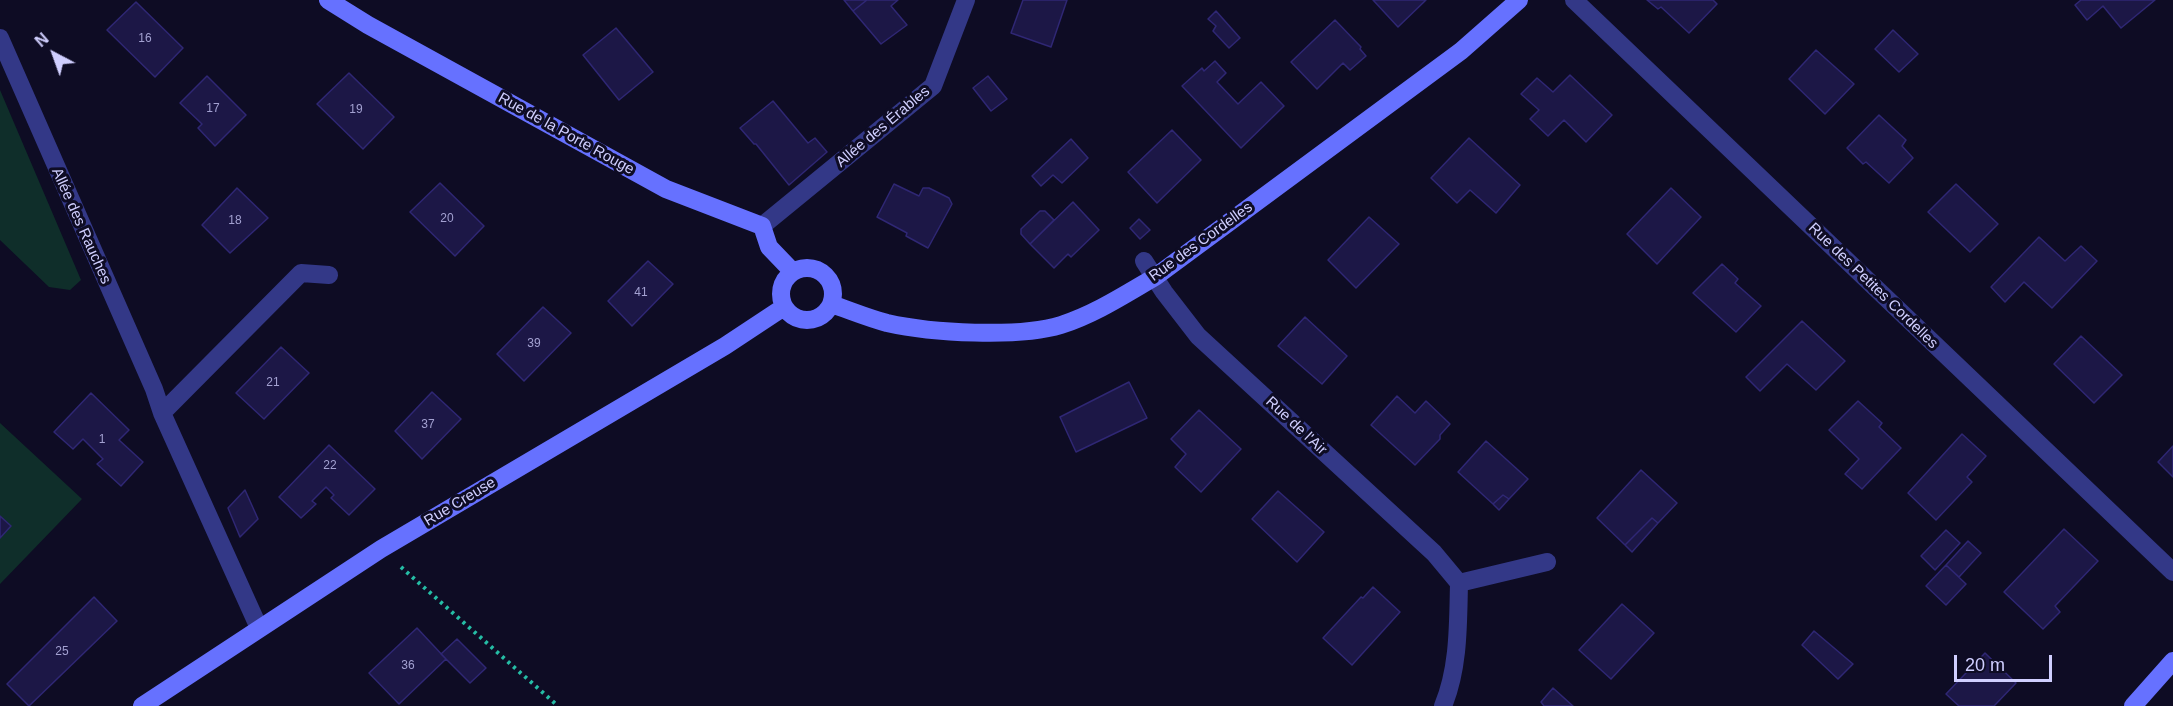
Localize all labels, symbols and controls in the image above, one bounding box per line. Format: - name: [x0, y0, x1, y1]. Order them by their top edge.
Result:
- north arrow: [24, 24, 84, 84]
- text: N: [32, 30, 52, 50]
- house number: 16: [138, 32, 152, 46]
- street label: Allée des Érables: [833, 83, 933, 171]
- street label: Rue de la Porte Rouge: [495, 89, 637, 179]
- house number: 17: [206, 102, 220, 116]
- house number: 19: [349, 103, 363, 117]
- street label: Allée des Rauches: [47, 165, 115, 287]
- street label: Rue des Cordelles: [1146, 198, 1256, 286]
- house number: 20: [440, 212, 454, 226]
- house number: 18: [228, 214, 242, 228]
- street label: Rue des Petites Cordelles: [1804, 219, 1942, 353]
- house number: 41: [634, 286, 648, 300]
- house number: 39: [527, 337, 541, 351]
- house number: 21: [266, 376, 280, 390]
- street label: Rue de l'Air: [1262, 393, 1330, 459]
- house number: 37: [421, 418, 435, 432]
- house number: 1: [99, 433, 105, 447]
- house number: 22: [323, 459, 337, 473]
- street label: Rue Creuse: [421, 474, 499, 530]
- scale bar: [1957, 643, 2054, 681]
- house number: 25: [55, 645, 69, 659]
- text: 20 m: [1965, 655, 2005, 675]
- house number: 36: [401, 659, 415, 673]

